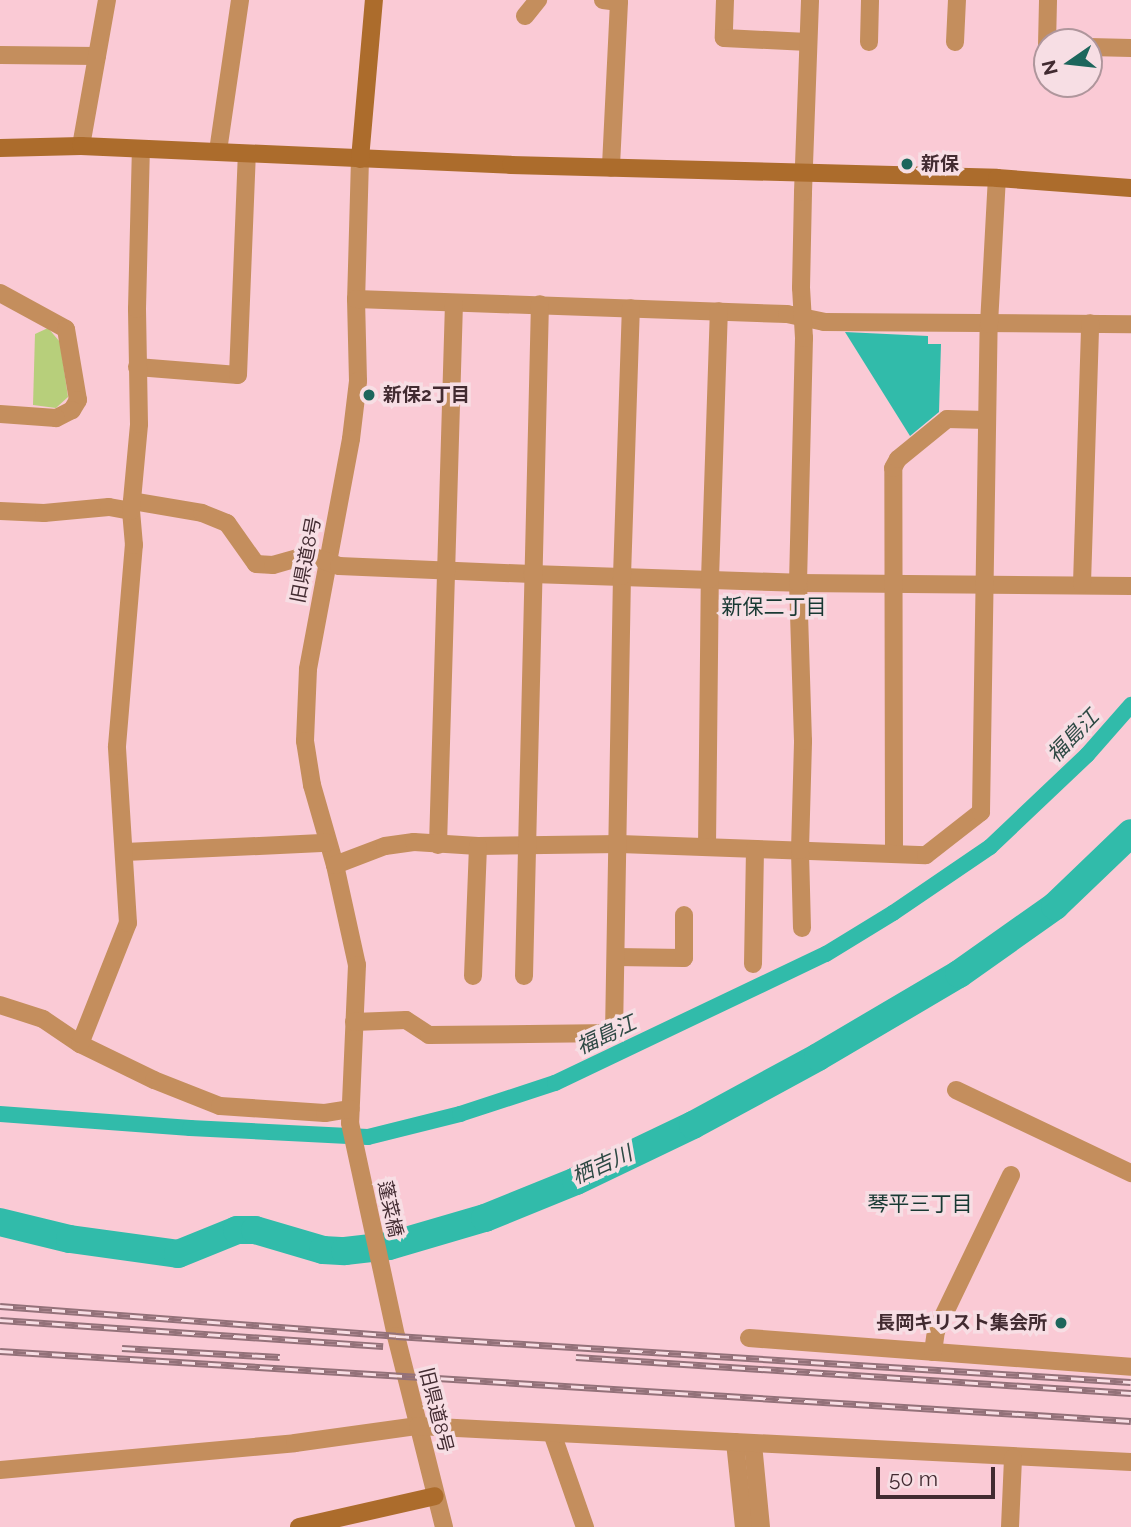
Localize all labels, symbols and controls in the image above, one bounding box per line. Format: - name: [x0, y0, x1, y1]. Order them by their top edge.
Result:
- north arrow: [1033, 28, 1103, 98]
- text: N: [1037, 58, 1062, 77]
- place label: 新保: [921, 153, 959, 175]
- marker: 新保: [899, 156, 915, 172]
- place label: 新保2丁目: [383, 384, 470, 406]
- marker: 新保2丁目: [361, 387, 377, 403]
- street label: 旧県道8号: [286, 515, 326, 605]
- district label: 新保二丁目: [722, 594, 826, 620]
- water label: 福島江: [1042, 705, 1104, 767]
- water label: 福島江: [572, 1010, 640, 1060]
- water label: 栖吉川: [568, 1141, 636, 1189]
- street label: 蓬菜橋: [373, 1179, 407, 1239]
- district label: 琴平三丁目: [868, 1191, 972, 1217]
- place label: 長岡キリスト集会所: [876, 1312, 1047, 1334]
- marker: 長岡キリスト集会所: [1053, 1315, 1069, 1331]
- street label: 旧県道8号: [414, 1365, 458, 1455]
- scale bar: [879, 1454, 998, 1498]
- text: 50 m: [889, 1466, 938, 1491]

